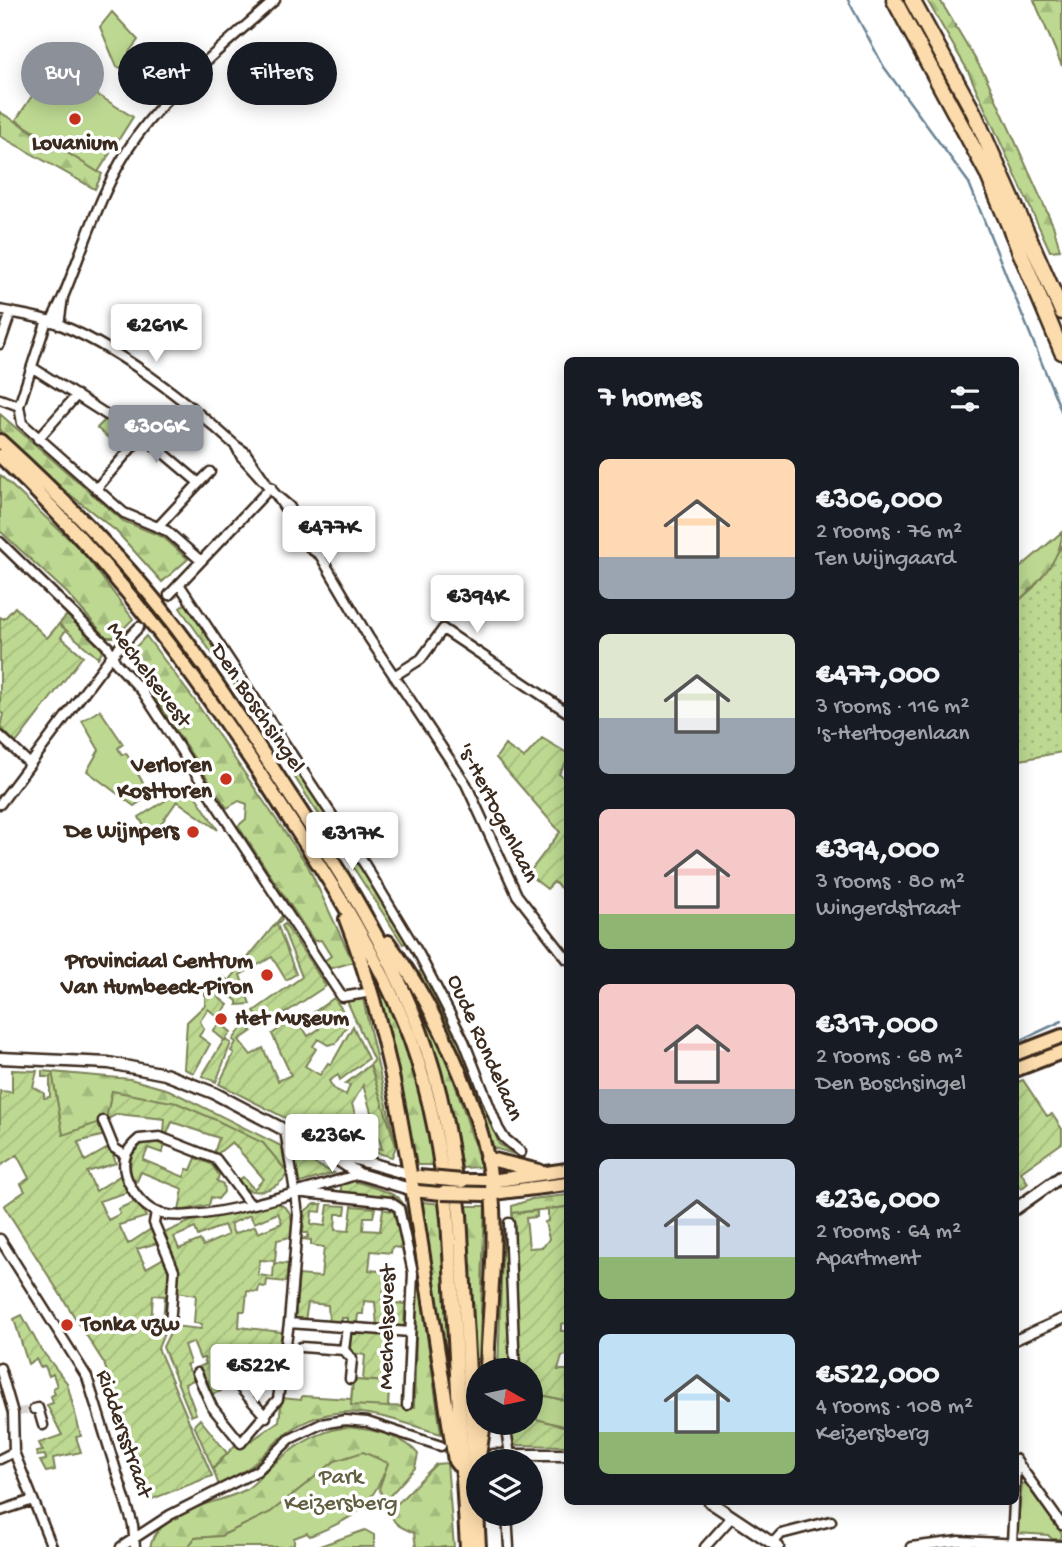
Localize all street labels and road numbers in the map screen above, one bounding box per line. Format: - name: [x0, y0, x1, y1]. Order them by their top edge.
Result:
- street label: Mechelsevest: [100, 617, 197, 734]
- street label: Den Boschsingel: [203, 638, 310, 779]
- street label: 's-Hertogenlaan: [450, 739, 544, 888]
- street label: Oude Rondelaan: [440, 971, 528, 1125]
- street label: Mechelsevest: [373, 1263, 403, 1390]
- street label: Riddersstraat: [89, 1367, 158, 1503]

